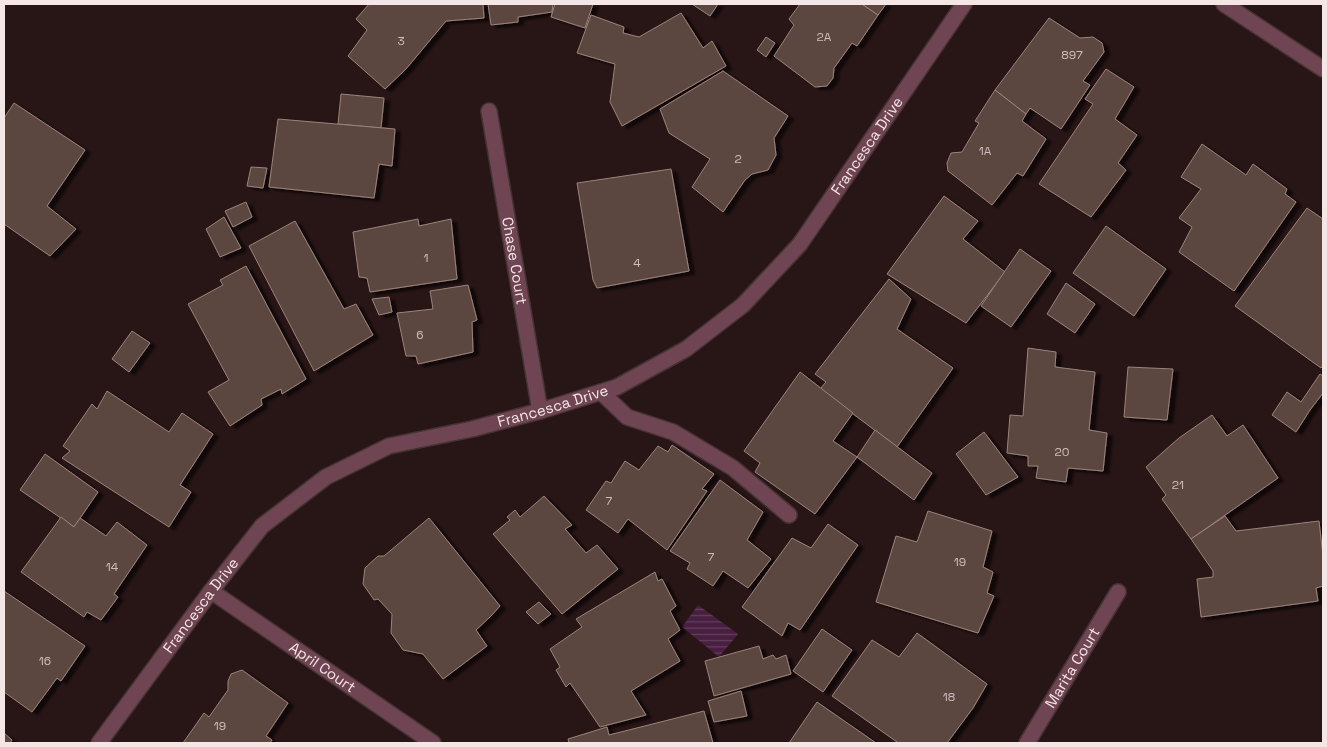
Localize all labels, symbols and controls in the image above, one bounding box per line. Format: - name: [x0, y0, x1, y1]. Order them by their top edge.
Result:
- house number: 2A: [817, 29, 832, 45]
- house number: 3: [397, 33, 405, 49]
- house number: 897: [1061, 47, 1083, 63]
- street label: Francesca Drive: [826, 93, 907, 198]
- house number: 1A: [979, 143, 992, 159]
- house number: 2: [734, 151, 742, 167]
- street label: Chase Court: [498, 215, 532, 306]
- house number: 1: [423, 250, 429, 266]
- house number: 4: [633, 255, 641, 271]
- house number: 6: [416, 327, 424, 343]
- street label: Francesca Drive: [495, 380, 611, 431]
- house number: 20: [1055, 444, 1069, 460]
- house number: 21: [1172, 477, 1184, 493]
- house number: 7: [606, 493, 613, 509]
- house number: 7: [708, 549, 715, 565]
- street label: Francesca Drive: [158, 554, 243, 657]
- house number: 19: [954, 554, 966, 570]
- house number: 14: [106, 559, 119, 575]
- street label: Marita Court: [1040, 623, 1104, 711]
- street label: April Court: [286, 637, 360, 696]
- house number: 16: [39, 653, 51, 669]
- house number: 18: [943, 689, 955, 705]
- house number: 19: [214, 718, 226, 734]

